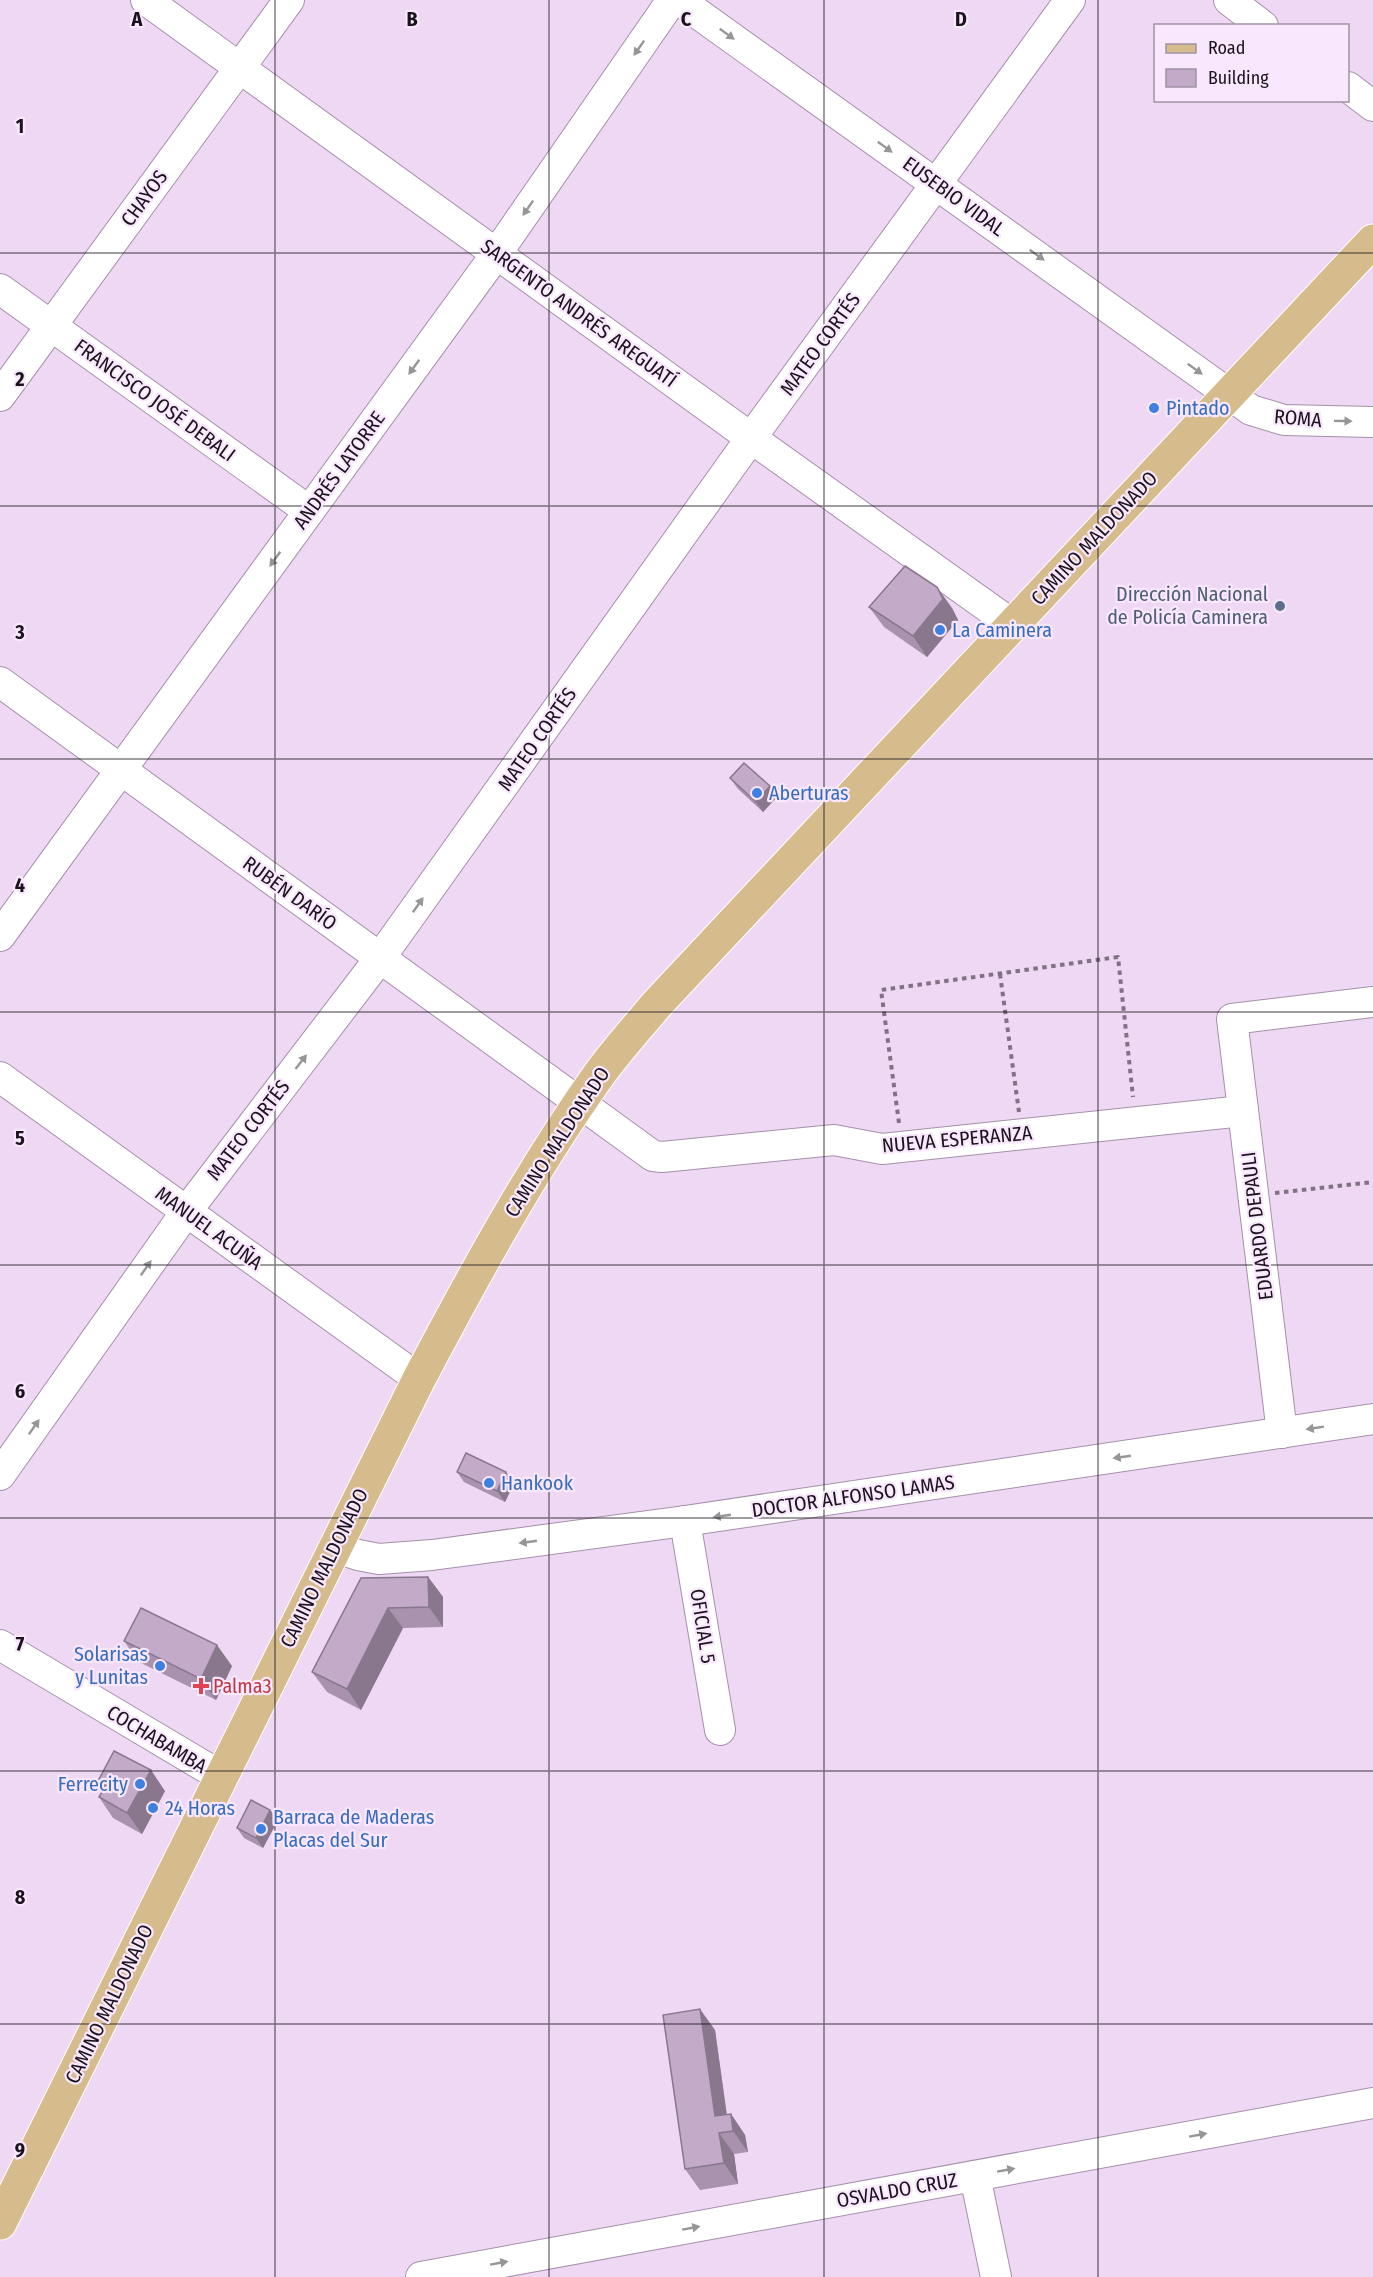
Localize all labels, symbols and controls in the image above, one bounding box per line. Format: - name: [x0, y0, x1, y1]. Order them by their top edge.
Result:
- text: A: [131, 7, 144, 31]
- text: B: [406, 7, 418, 31]
- text: C: [681, 7, 692, 31]
- text: D: [955, 7, 967, 31]
- legend: [1154, 24, 1349, 102]
- one-way arrow: [718, 28, 734, 40]
- text: Road: [1208, 37, 1245, 59]
- one-way arrow: [634, 40, 645, 56]
- text: Building: [1208, 67, 1269, 89]
- text: 1: [16, 114, 24, 138]
- one-way arrow: [877, 141, 893, 153]
- street label: EUSEBIO VIDAL: [898, 151, 1010, 241]
- street label: CHAYOS: [116, 165, 172, 231]
- one-way arrow: [522, 200, 534, 216]
- street label: SARGENTO ANDRÉS AREGUATÍ: [476, 234, 682, 392]
- one-way arrow: [1028, 249, 1044, 261]
- street label: MATEO CORTÉS: [775, 288, 865, 400]
- street label: FRANCISCO JOSÉ DEBALI: [70, 334, 240, 466]
- one-way arrow: [409, 359, 421, 374]
- one-way arrow: [1188, 362, 1203, 374]
- text: 2: [14, 367, 25, 391]
- place label: Pintado: [1166, 396, 1229, 420]
- marker: Pintado: [1147, 401, 1161, 415]
- street label: ROMA: [1273, 404, 1323, 432]
- street label: ANDRÉS LATORRE: [288, 406, 390, 534]
- one-way arrow: [1334, 417, 1353, 426]
- street label: CAMINO MALDONADO: [1026, 466, 1162, 610]
- one-way arrow: [269, 550, 281, 566]
- place label: Dirección Nacional de Policía Caminera: [1107, 582, 1268, 629]
- marker: Dirección Nacional de Policía Caminera: [1273, 599, 1287, 613]
- place label: La Caminera: [952, 618, 1052, 642]
- text: 3: [14, 620, 25, 644]
- marker: La Caminera: [933, 623, 947, 637]
- street label: MATEO CORTÉS: [493, 683, 581, 795]
- place label: Aberturas: [769, 781, 849, 805]
- marker: Aberturas: [750, 786, 764, 800]
- street label: RUBÉN DARÍO: [238, 851, 342, 935]
- text: 4: [15, 873, 25, 897]
- one-way arrow: [412, 898, 424, 914]
- one-way arrow: [295, 1054, 307, 1070]
- street label: CAMINO MALDONADO: [500, 1062, 614, 1222]
- street label: MATEO CORTÉS: [201, 1075, 295, 1185]
- street label: NUEVA ESPERANZA: [881, 1120, 1034, 1158]
- text: 5: [15, 1126, 25, 1150]
- street label: EDUARDO DEPAULI: [1236, 1150, 1278, 1302]
- street label: MANUEL ACUÑA: [151, 1181, 268, 1275]
- one-way arrow: [140, 1260, 152, 1276]
- text: 6: [15, 1379, 25, 1403]
- one-way arrow: [28, 1420, 40, 1436]
- one-way arrow: [1306, 1424, 1325, 1433]
- one-way arrow: [1113, 1452, 1132, 1461]
- street label: DOCTOR ALFONSO LAMAS: [750, 1470, 956, 1522]
- place label: Hankook: [501, 1471, 574, 1495]
- marker: Hankook: [482, 1476, 496, 1490]
- street label: CAMINO MALDONADO: [275, 1484, 373, 1652]
- one-way arrow: [712, 1511, 731, 1520]
- one-way arrow: [519, 1538, 538, 1547]
- street label: OFICIAL 5: [685, 1587, 721, 1665]
- text: 7: [16, 1632, 25, 1656]
- place label: Solarisas y Lunitas: [74, 1642, 148, 1689]
- marker: Solarisas y Lunitas: [153, 1659, 167, 1673]
- place label: Palma3: [213, 1674, 272, 1698]
- marker: Palma3: [194, 1679, 208, 1693]
- street label: COCHABAMBA: [103, 1700, 212, 1778]
- place label: Ferrecity: [58, 1772, 128, 1796]
- marker: Ferrecity: [133, 1777, 147, 1791]
- place label: 24 Horas: [165, 1796, 235, 1820]
- marker: 24 Horas: [146, 1801, 160, 1815]
- place label: Barraca de Maderas Placas del Sur: [273, 1805, 434, 1852]
- marker: Barraca de Maderas Placas del Sur: [254, 1822, 268, 1836]
- text: 8: [15, 1885, 26, 1909]
- street label: CAMINO MALDONADO: [60, 1920, 158, 2088]
- one-way arrow: [1189, 2130, 1208, 2139]
- text: 9: [15, 2138, 25, 2162]
- one-way arrow: [997, 2165, 1016, 2174]
- street label: OSVALDO CRUZ: [835, 2168, 959, 2212]
- one-way arrow: [681, 2223, 700, 2232]
- one-way arrow: [489, 2258, 508, 2267]

